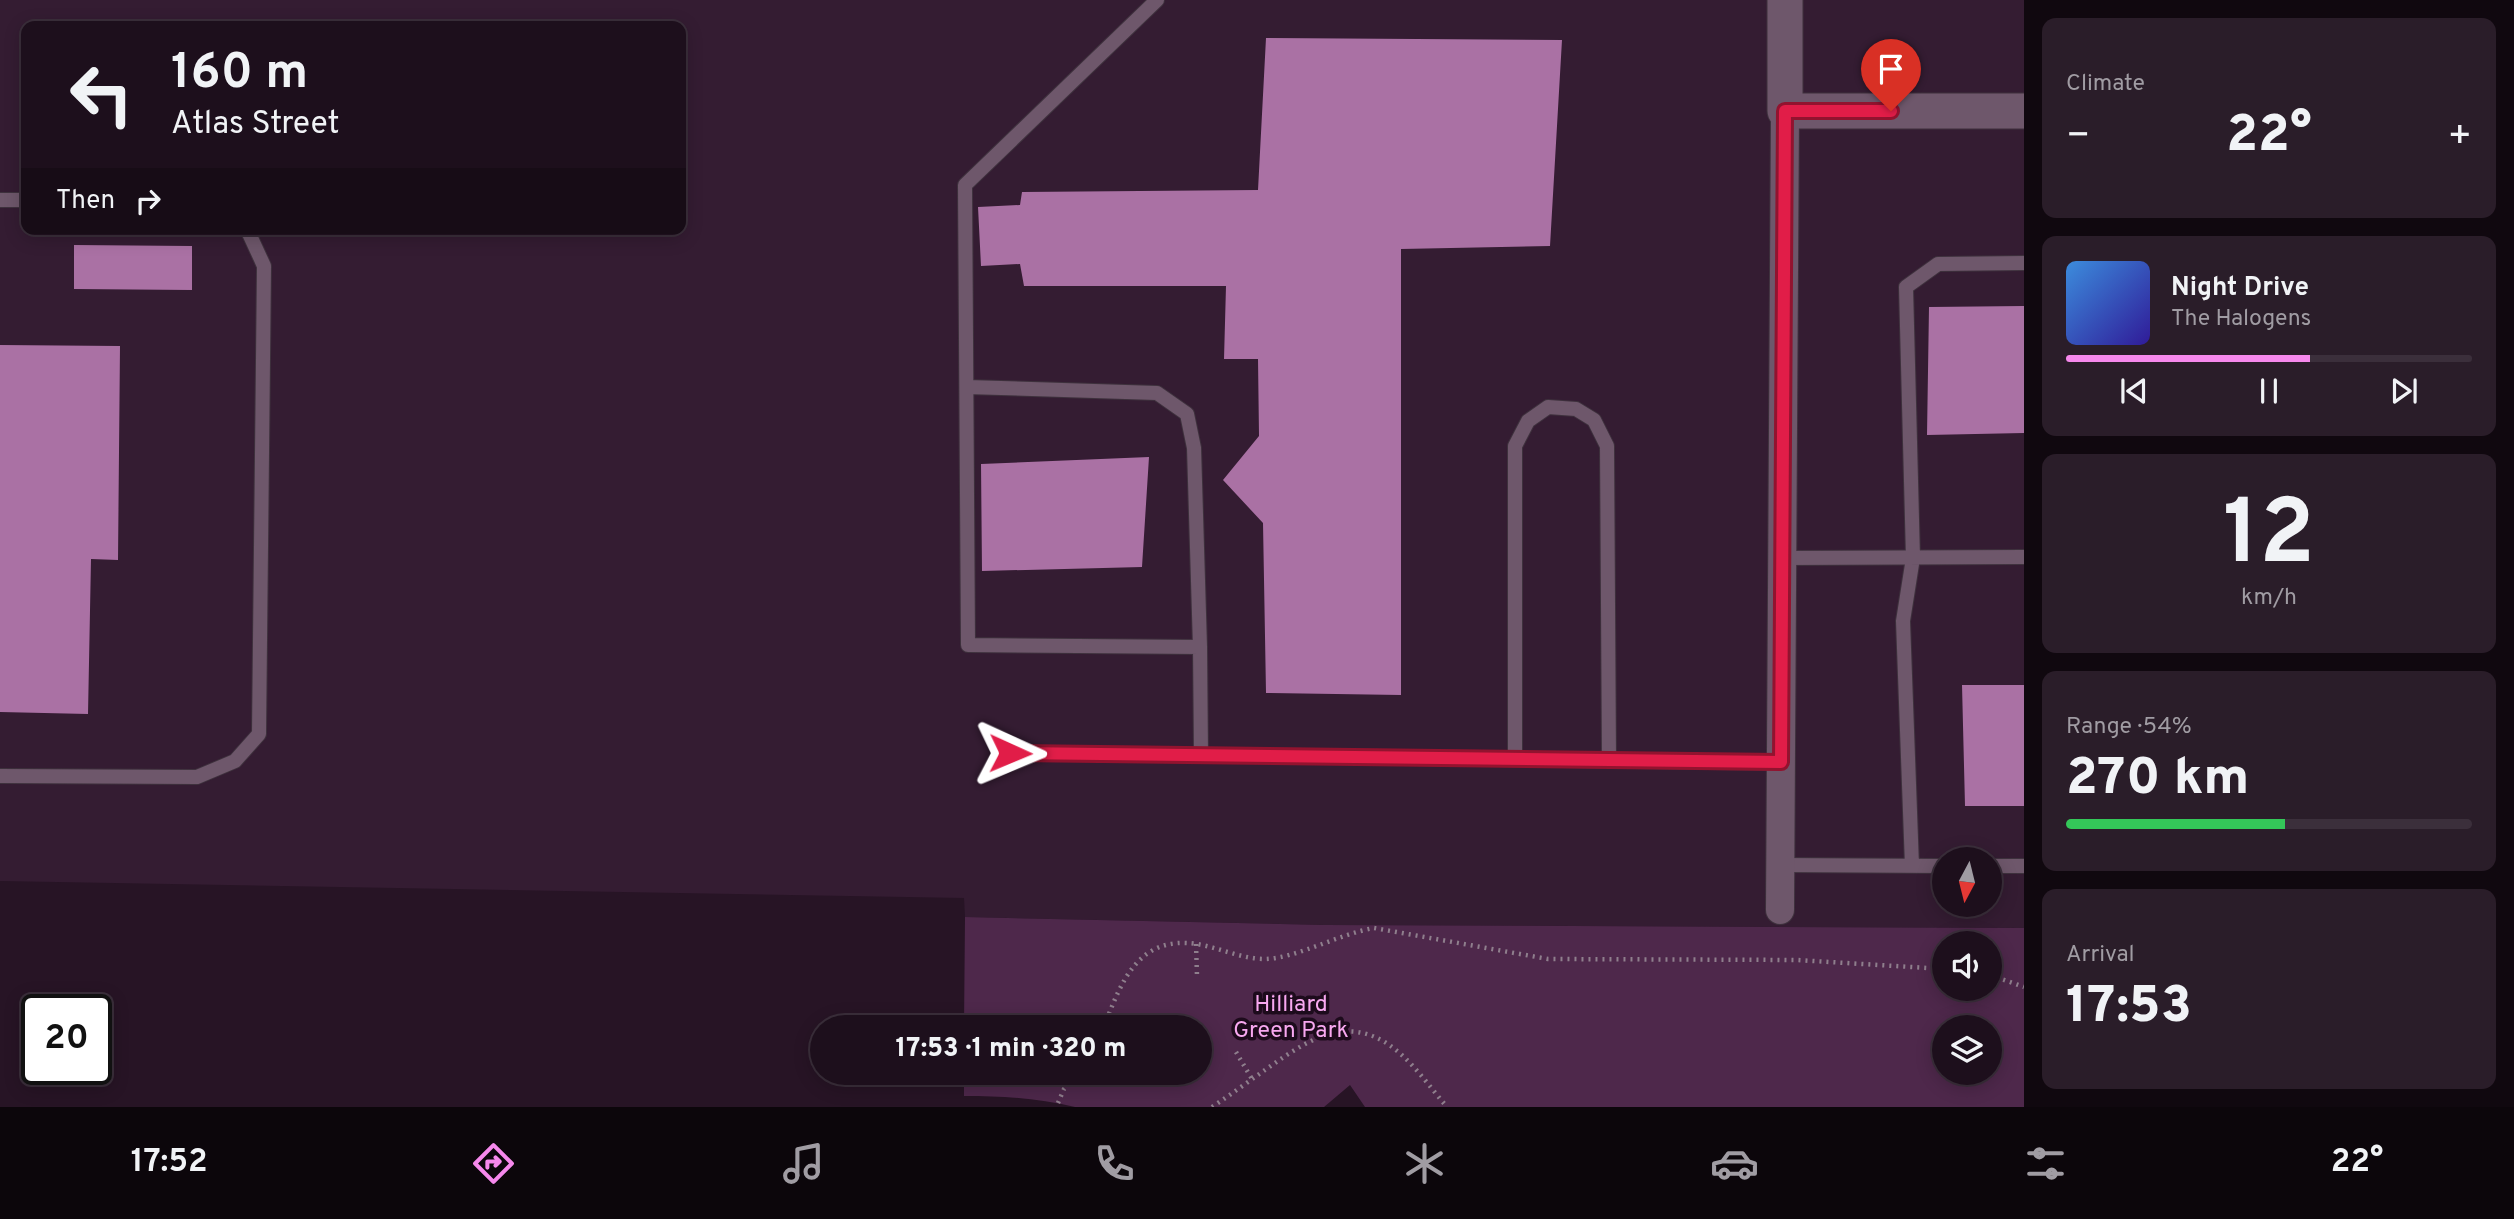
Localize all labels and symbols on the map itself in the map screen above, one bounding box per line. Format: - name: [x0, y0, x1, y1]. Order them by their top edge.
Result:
- pin: [1861, 39, 1921, 111]
- position arrow: [973, 716, 1047, 790]
- north arrow: [1932, 847, 2002, 917]
- park label: Hilliard Green Park: [1233, 991, 1349, 1046]
- speed limit sign: 20: [21, 994, 112, 1085]

